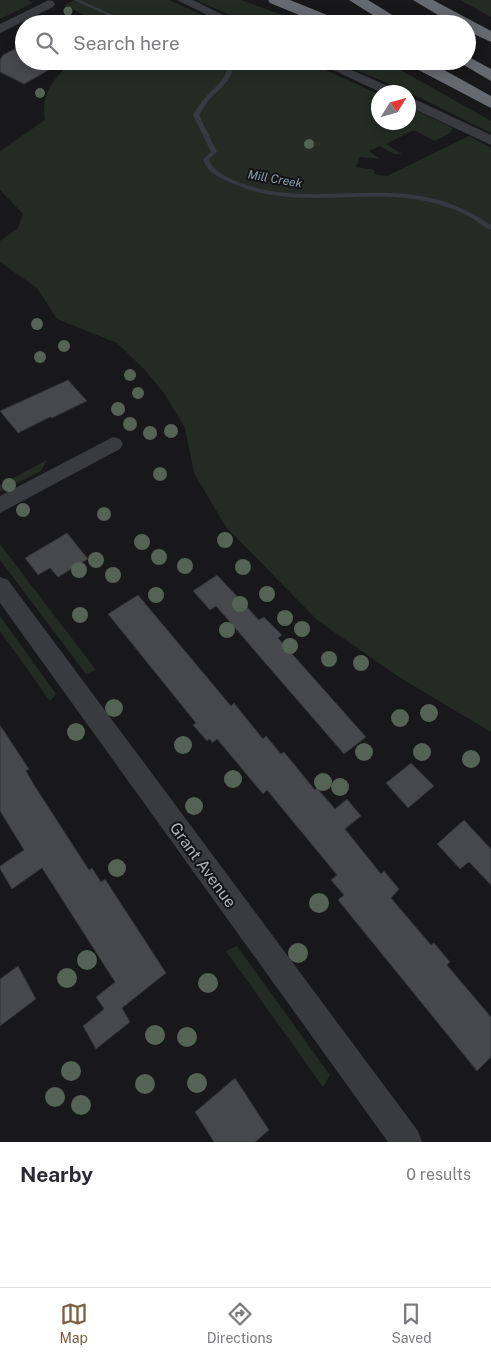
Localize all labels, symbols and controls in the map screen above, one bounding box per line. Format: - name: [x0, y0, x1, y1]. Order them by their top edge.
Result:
- search box: [15, 15, 476, 70]
- icon: search: [33, 29, 61, 57]
- text: Search here: [73, 32, 180, 54]
- north arrow: [371, 85, 416, 130]
- water label: Mill Creek: [247, 167, 304, 191]
- street label: Grant Avenue: [166, 819, 240, 911]
- text: Nearby: [20, 1162, 93, 1187]
- text: 0 results: [406, 1165, 471, 1184]
- tab: Map: [59, 1300, 88, 1346]
- tab: Directions: [207, 1300, 273, 1346]
- tab: Saved: [391, 1300, 432, 1346]

